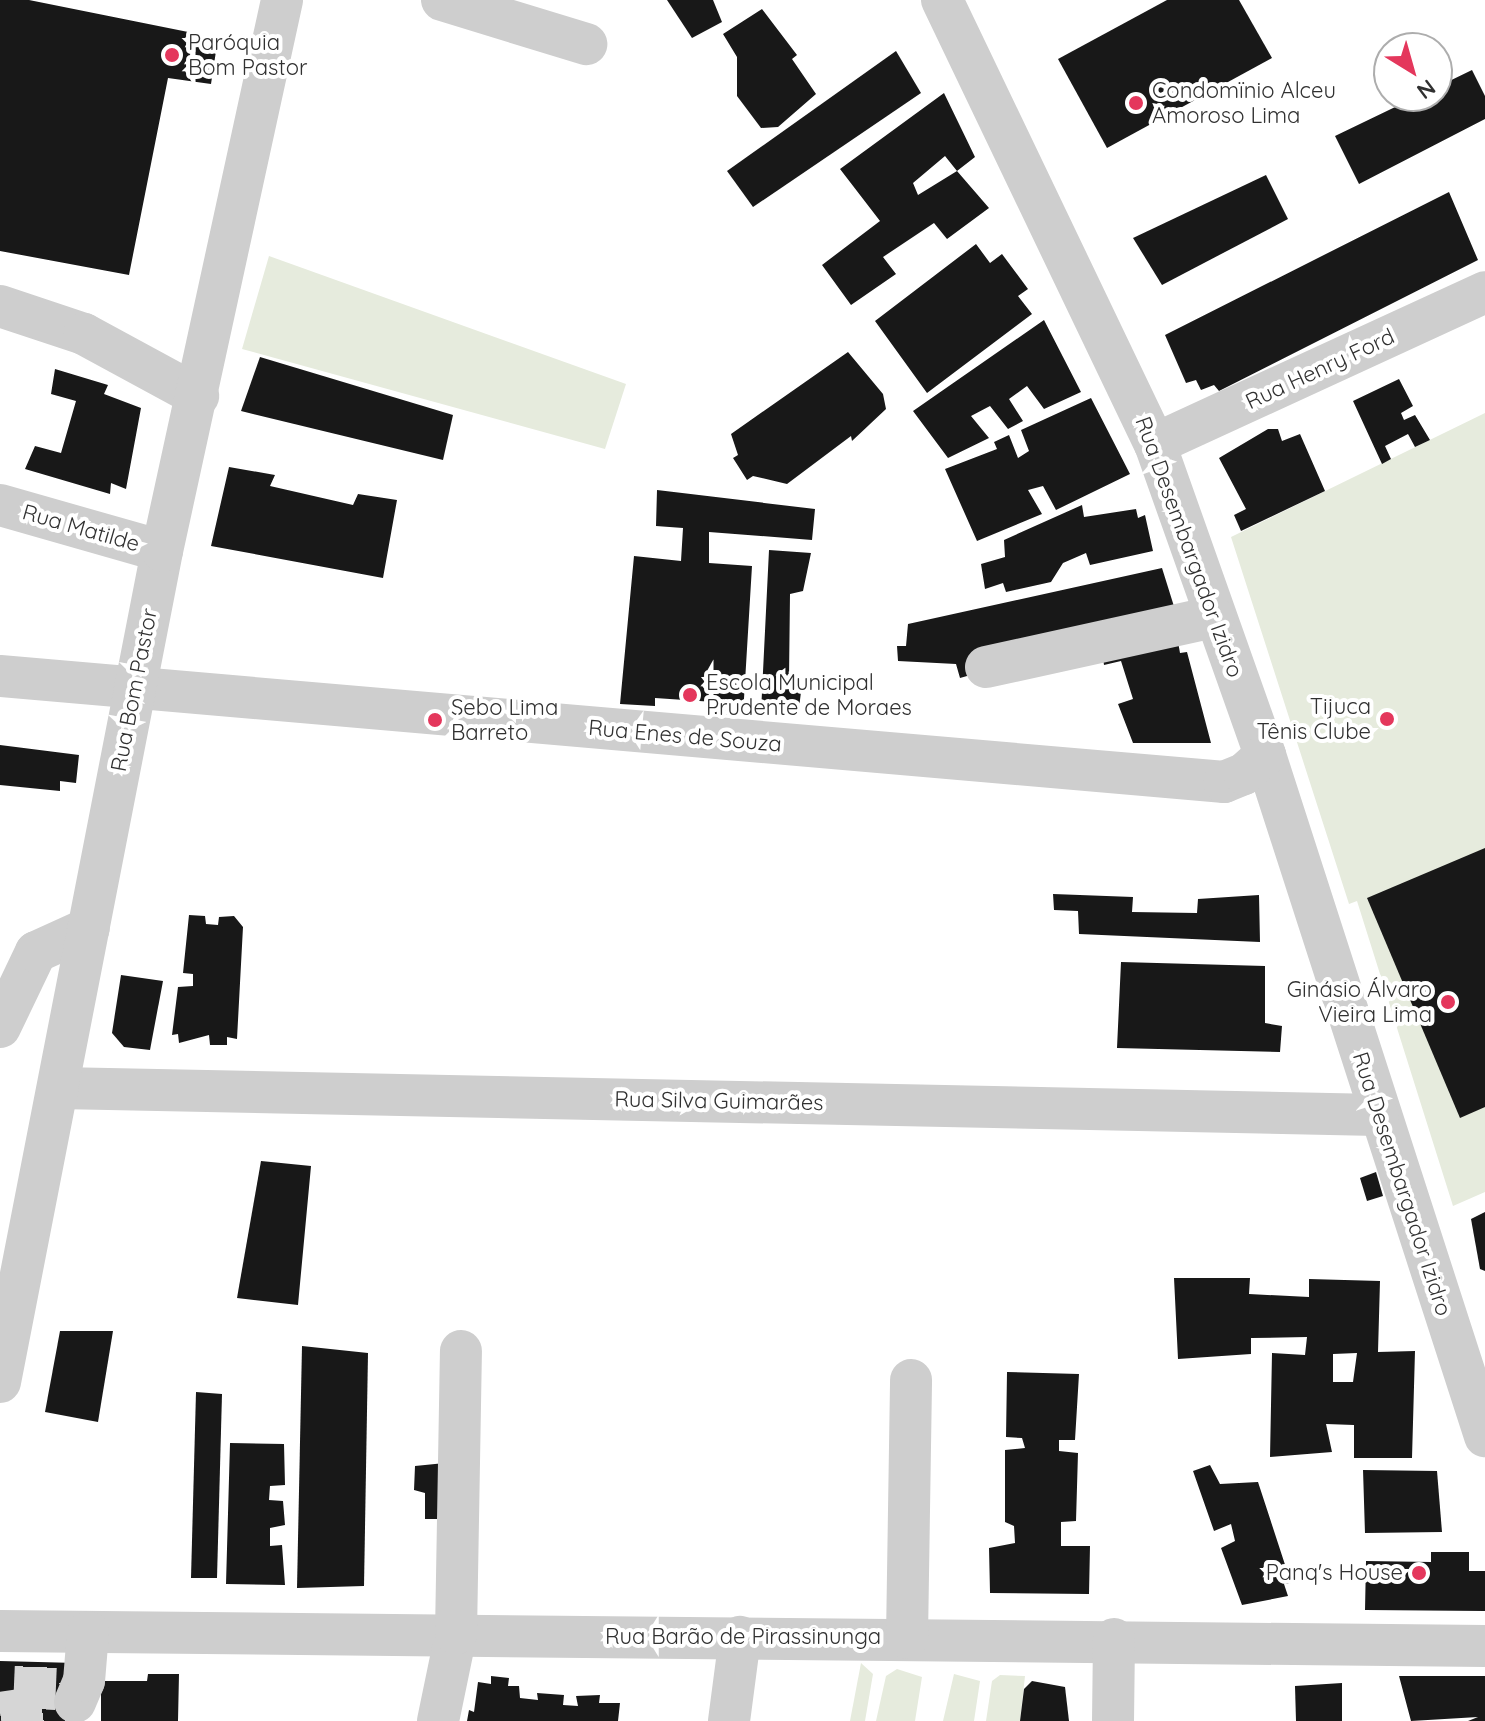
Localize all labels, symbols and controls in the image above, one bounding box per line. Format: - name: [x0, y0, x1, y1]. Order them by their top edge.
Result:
- place label: Paróquia Bom Pastor: [188, 29, 307, 80]
- north arrow: [1373, 32, 1453, 112]
- marker: Paróquia Bom Pastor: [163, 46, 181, 64]
- text: N: [1411, 74, 1441, 106]
- place label: Condomïnio Alceu Amoroso Lima: [1152, 77, 1336, 128]
- marker: Condomïnio Alceu Amoroso Lima: [1127, 94, 1145, 112]
- street label: Rua Henry Ford: [1241, 323, 1399, 415]
- street label: Rua Desembargador Izidro: [1129, 413, 1249, 681]
- street label: Rua Matilde: [19, 499, 143, 557]
- street label: Rua Bom Pastor: [105, 606, 163, 774]
- place label: Escola Municipal Prudente de Moraes: [706, 669, 912, 720]
- marker: Escola Municipal Prudente de Moraes: [681, 686, 699, 704]
- place label: Tijuca Tênis Clube: [1257, 693, 1371, 744]
- place label: Sebo Lima Barreto: [451, 694, 558, 746]
- marker: Tijuca Tênis Clube: [1378, 710, 1396, 728]
- marker: Sebo Lima Barreto: [426, 711, 444, 729]
- street label: Rua Enes de Souza: [587, 714, 783, 758]
- place label: Ginásio Álvaro Vieira Lima: [1287, 976, 1432, 1028]
- marker: Ginásio Álvaro Vieira Lima: [1439, 993, 1457, 1011]
- street label: Rua Desembargador Izidro: [1347, 1049, 1457, 1319]
- street label: Rua Silva Guimarães: [614, 1086, 824, 1116]
- place label: Panq's House: [1266, 1560, 1403, 1586]
- marker: Panq's House: [1410, 1564, 1428, 1582]
- street label: Rua Barão de Pirassinunga: [605, 1624, 881, 1650]

